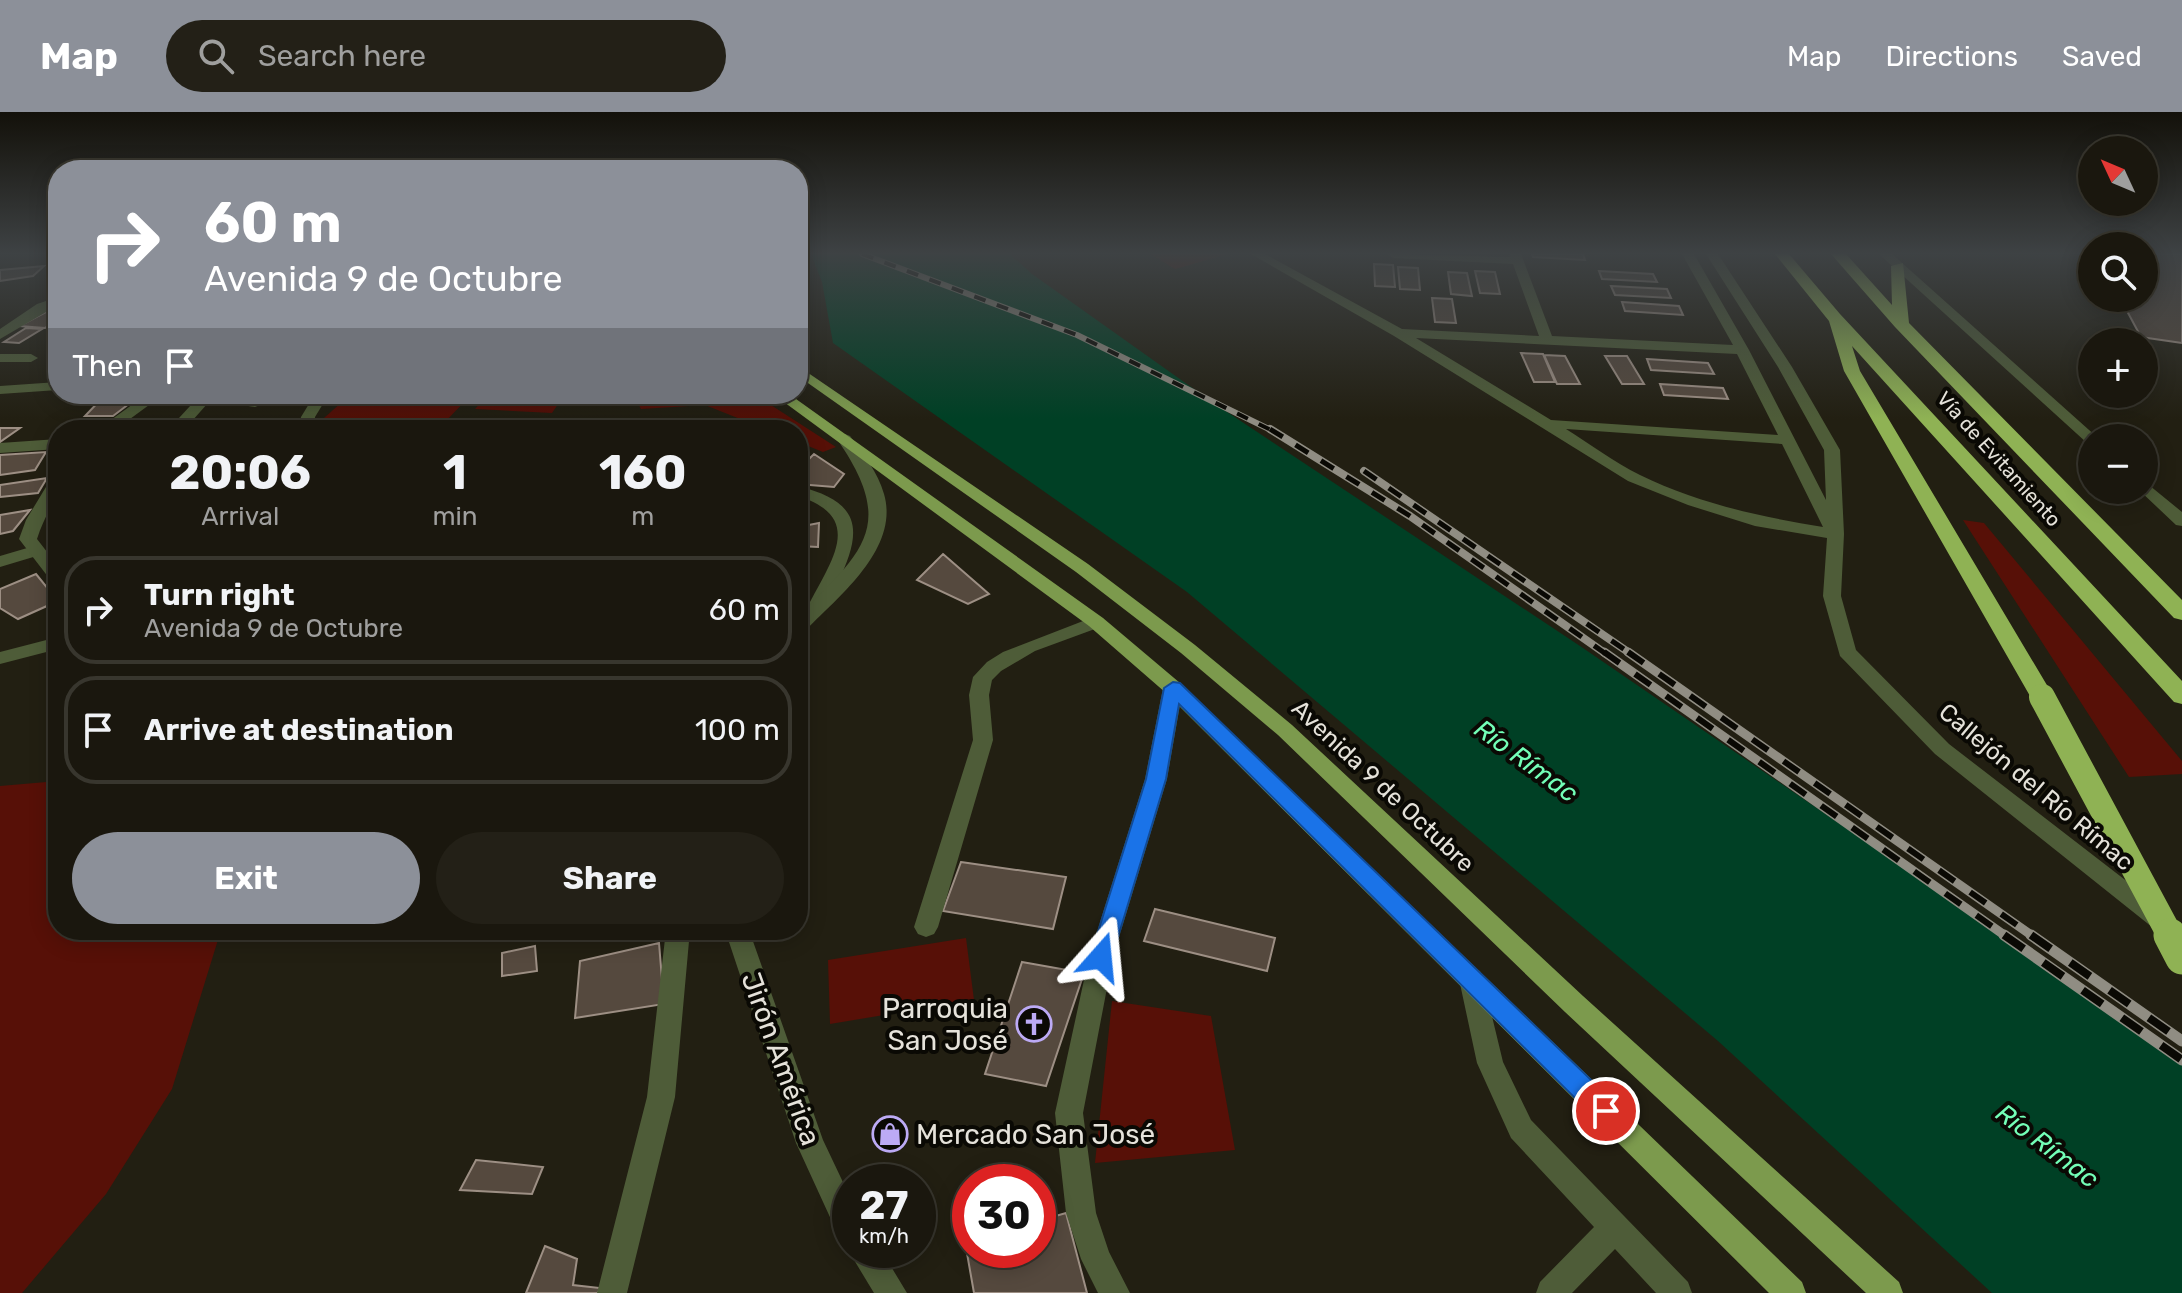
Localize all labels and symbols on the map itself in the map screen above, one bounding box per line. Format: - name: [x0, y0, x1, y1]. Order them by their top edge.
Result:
- north arrow: [2078, 136, 2158, 216]
- street label: Vía de Evitamiento: [1932, 386, 2066, 532]
- street label: Avenida 9 de Octubre: [1286, 694, 1480, 878]
- street label: Callejón del Río Rímac: [1933, 698, 2139, 876]
- water label: Río Rímac: [1468, 713, 1584, 809]
- position arrow: [1059, 915, 1143, 999]
- street label: Jirón América: [734, 968, 828, 1150]
- place label: Parroquia San José: [882, 992, 1008, 1057]
- church icon: Parroquia San José: [1015, 1005, 1053, 1043]
- pin: [1572, 1077, 1640, 1145]
- water label: Río Rímac: [1989, 1097, 2105, 1195]
- shop icon: Mercado San José: [871, 1115, 909, 1153]
- place label: Mercado San José: [916, 1118, 1155, 1151]
- speed limit sign: 30: [952, 1164, 1056, 1268]

